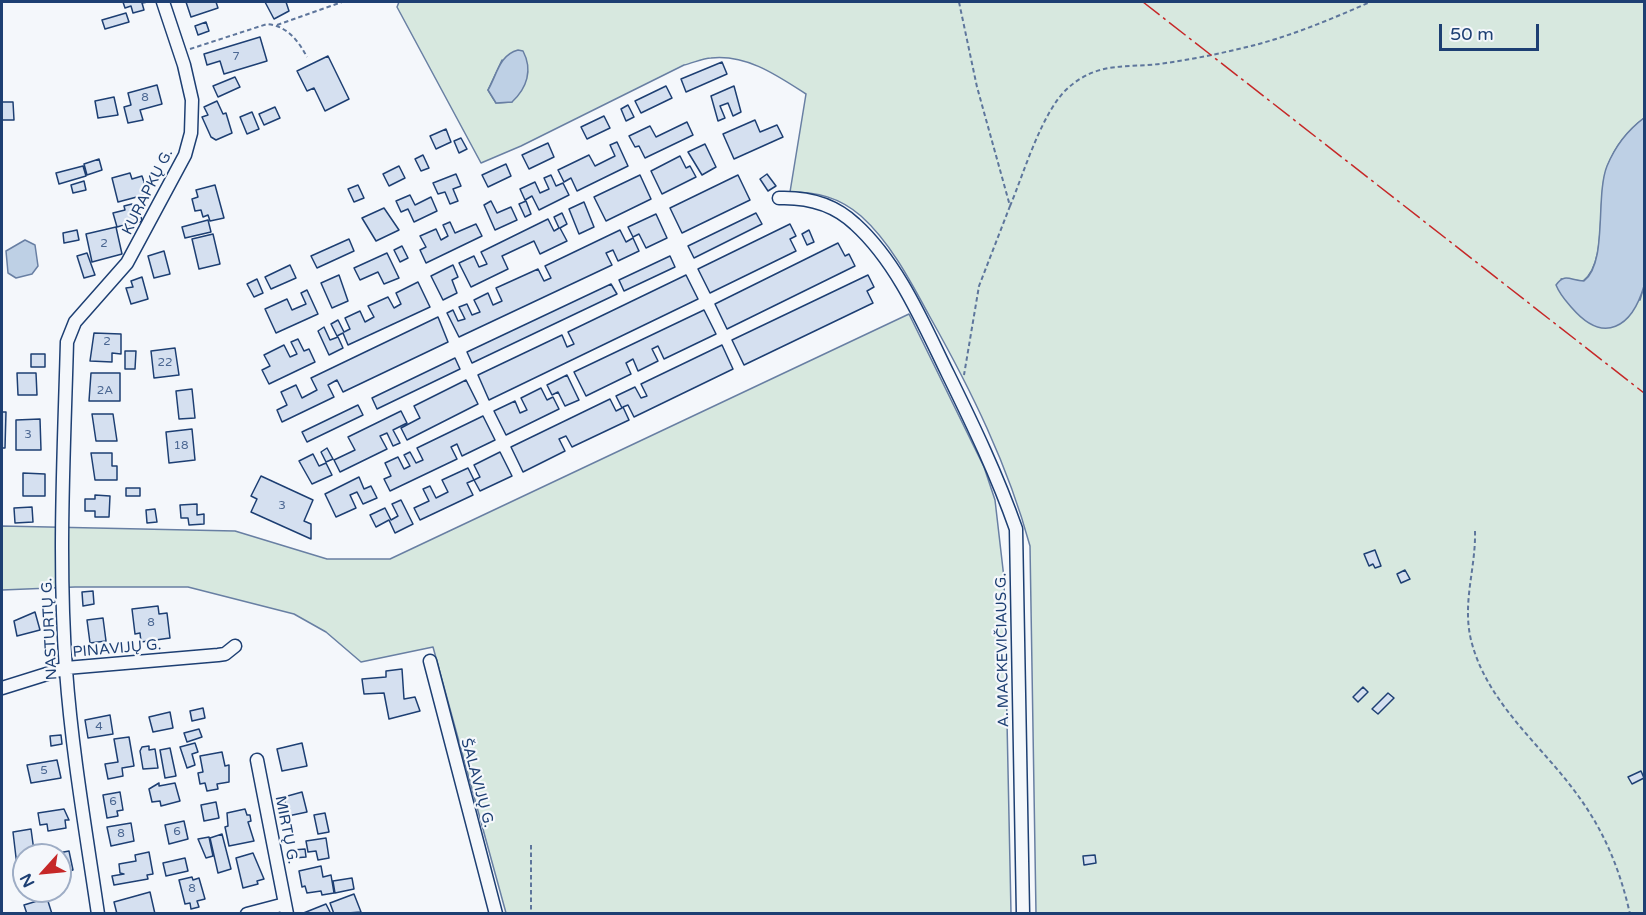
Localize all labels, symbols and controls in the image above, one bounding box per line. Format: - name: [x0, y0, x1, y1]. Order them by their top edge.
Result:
- scale bar: [1442, 12, 1542, 50]
- text: 50 m: [1450, 23, 1494, 45]
- house number: 7: [232, 50, 240, 64]
- house number: 8: [141, 91, 149, 105]
- street label: KURAPKŲ G.: [119, 146, 177, 238]
- house number: 2: [100, 237, 108, 251]
- house number: 2: [103, 335, 111, 349]
- house number: 22: [157, 356, 173, 370]
- house number: 2A: [97, 384, 113, 398]
- house number: 3: [24, 428, 32, 442]
- house number: 18: [173, 439, 189, 453]
- house number: 3: [278, 499, 286, 513]
- street label: A. MACKEVIČIAUS G.: [993, 573, 1013, 727]
- street label: NASTURTŲ G.: [38, 577, 62, 681]
- house number: 8: [147, 616, 155, 630]
- street label: PINAVIJŲ G.: [72, 636, 162, 662]
- house number: 4: [95, 720, 103, 734]
- street label: ŠALAVIJŲ G.: [456, 736, 498, 830]
- house number: 5: [40, 764, 48, 778]
- street label: MIRTŲ G.: [271, 794, 301, 866]
- house number: 6: [109, 795, 117, 809]
- house number: 6: [173, 825, 181, 839]
- house number: 8: [117, 827, 125, 841]
- north arrow: [12, 843, 72, 903]
- text: N: [16, 870, 40, 891]
- house number: 8: [188, 882, 196, 896]

